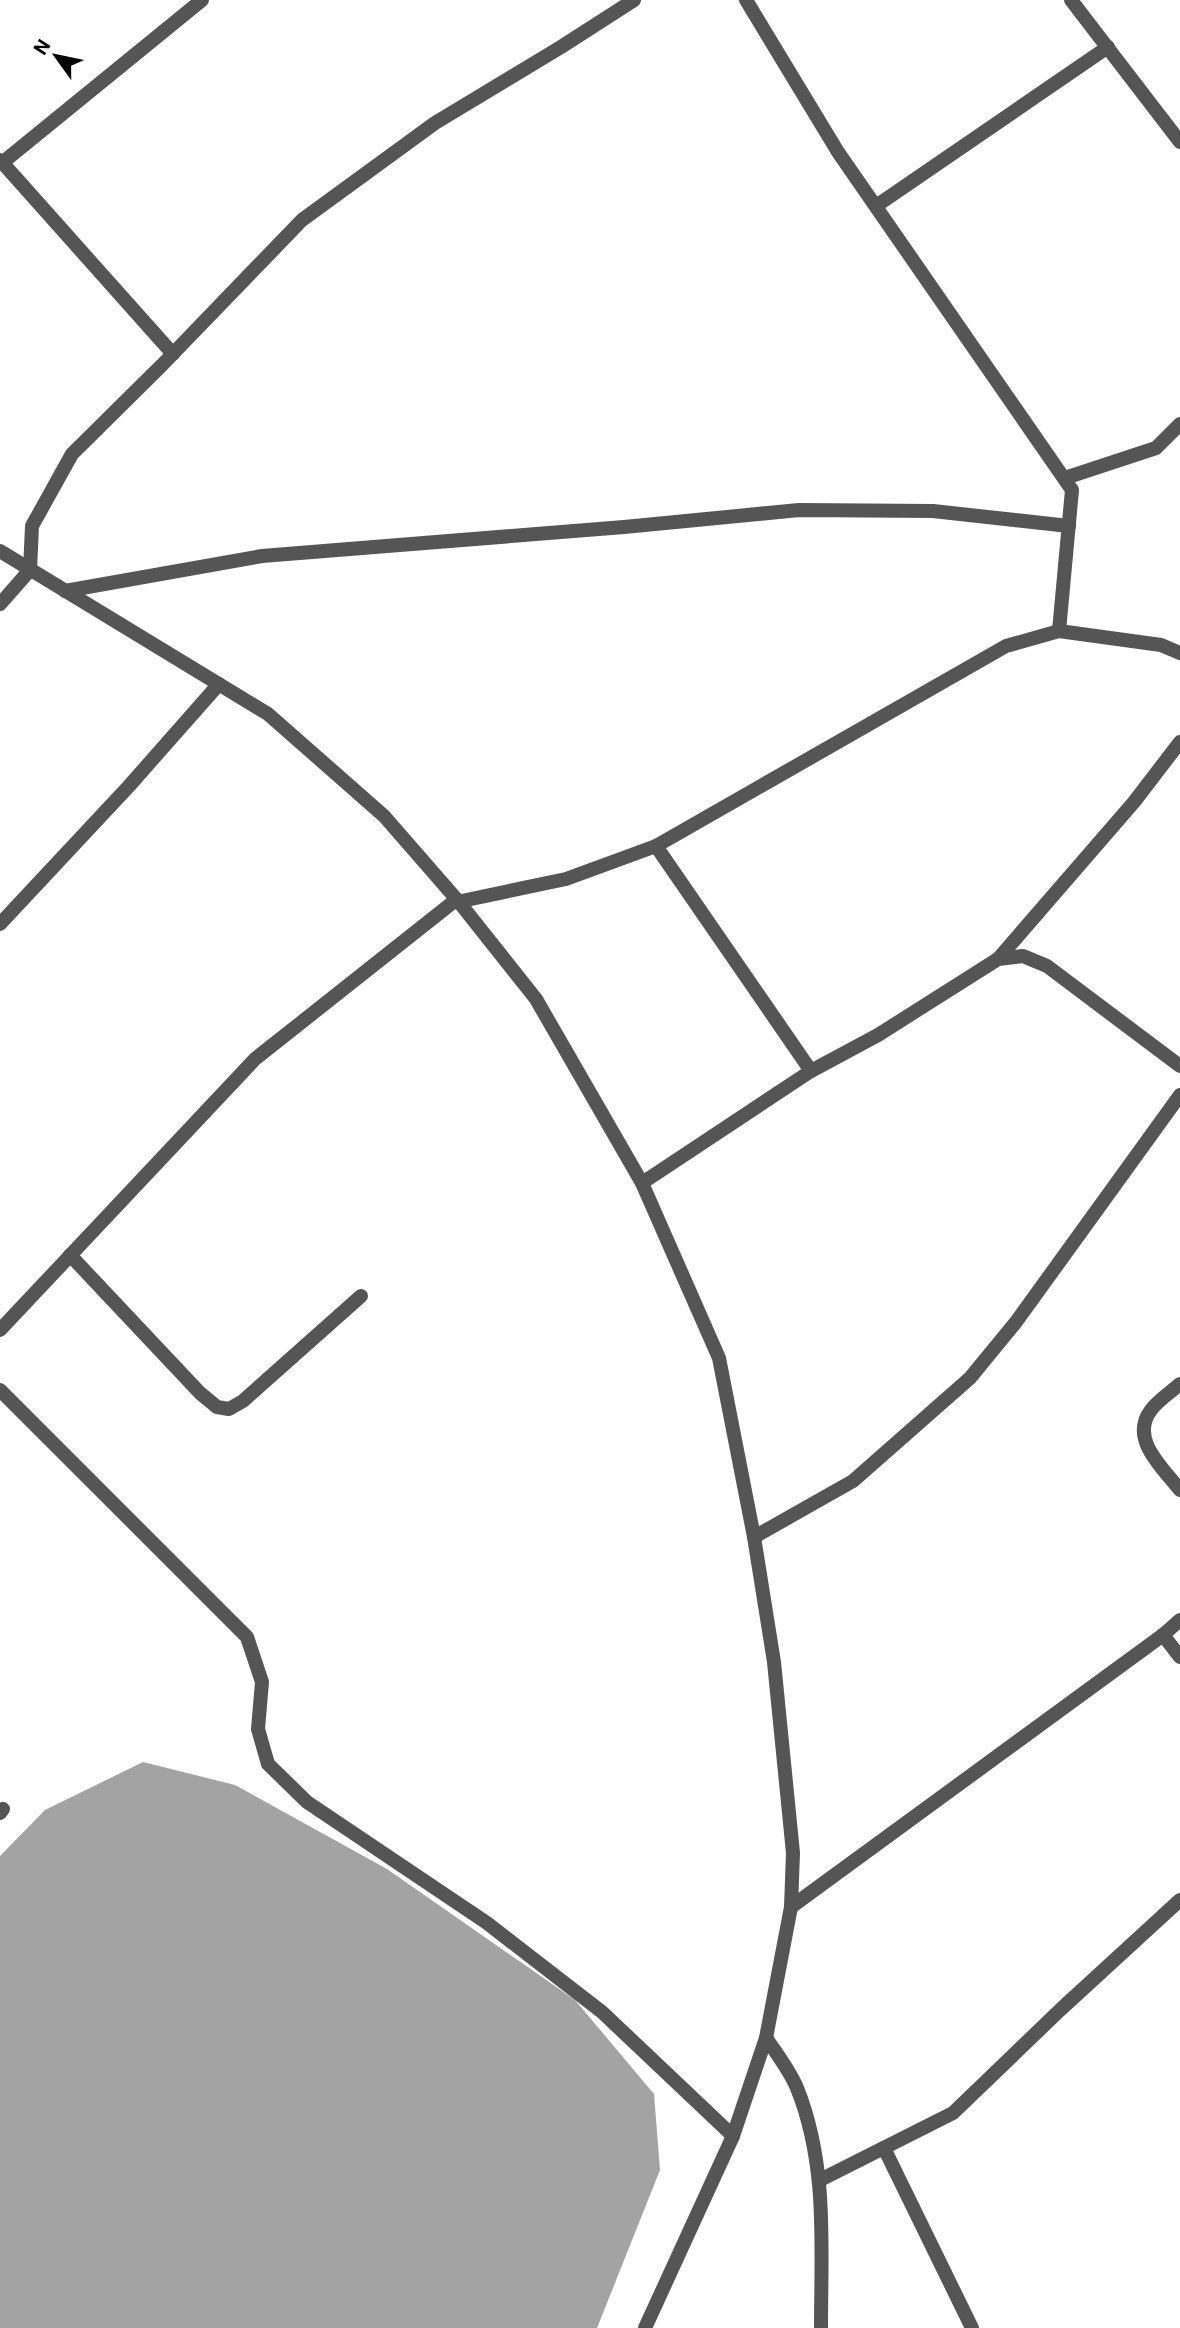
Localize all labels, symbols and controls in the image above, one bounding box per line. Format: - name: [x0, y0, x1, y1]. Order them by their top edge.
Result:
- north arrow: [21, 21, 91, 91]
- text: N: [29, 35, 55, 59]

